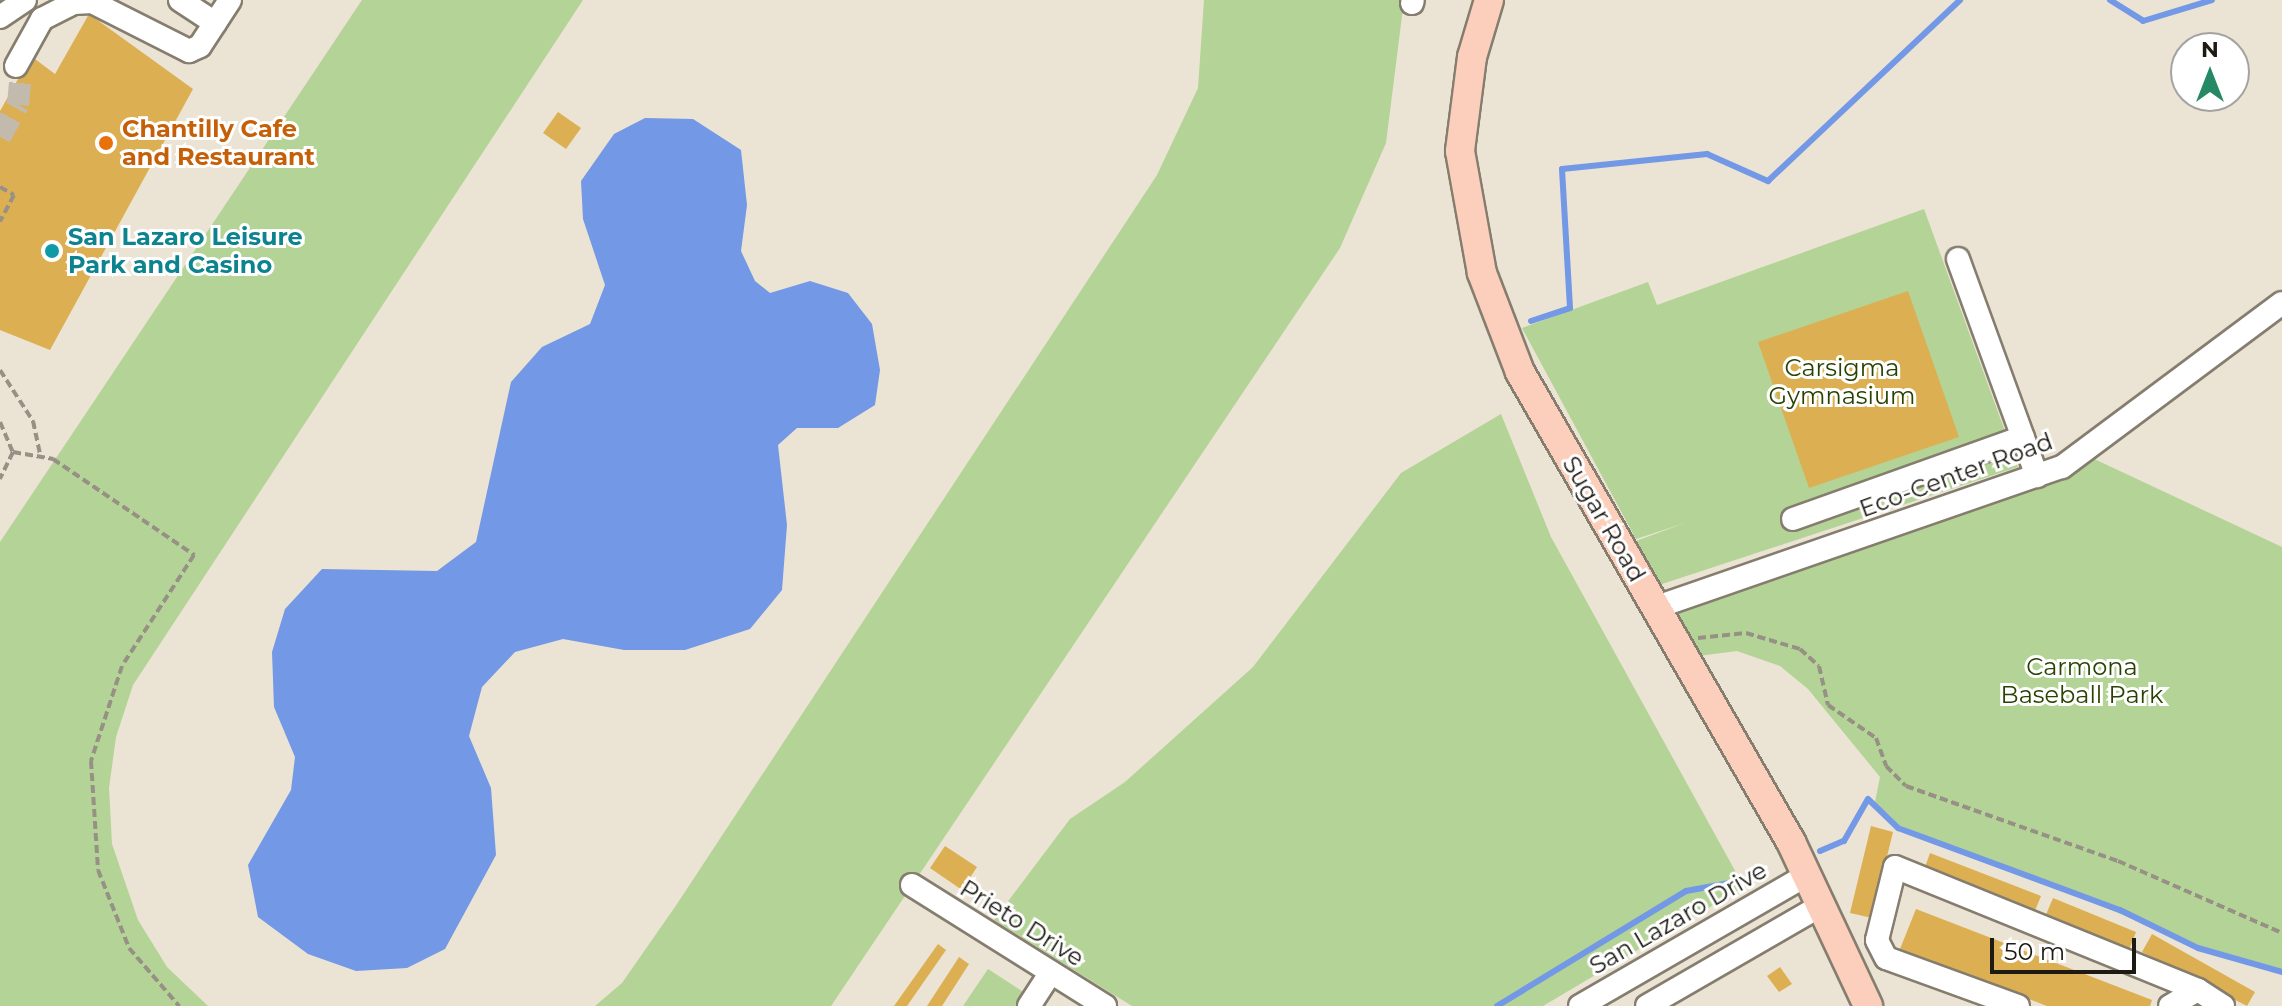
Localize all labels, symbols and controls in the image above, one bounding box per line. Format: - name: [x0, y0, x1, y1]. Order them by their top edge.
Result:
- north arrow: [2170, 32, 2250, 112]
- text: N: [2201, 36, 2219, 63]
- place label: Chantilly Cafe and Restaurant: [122, 115, 315, 171]
- marker: Chantilly Cafe and Restaurant: [97, 134, 115, 152]
- place label: San Lazaro Leisure Park and Casino: [68, 223, 303, 279]
- marker: San Lazaro Leisure Park and Casino: [43, 242, 61, 260]
- park label: Carsigma Gymnasium: [1768, 354, 1916, 410]
- street label: Eco-Center Road: [1855, 427, 2057, 523]
- street label: Sugar Road: [1556, 451, 1652, 587]
- park label: Carmona Baseball Park: [2001, 653, 2163, 709]
- street label: San Lazaro Drive: [1584, 856, 1772, 980]
- street label: Prieto Drive: [955, 874, 1089, 972]
- scale bar: [1994, 922, 2140, 972]
- text: 50 m: [2004, 937, 2065, 966]

